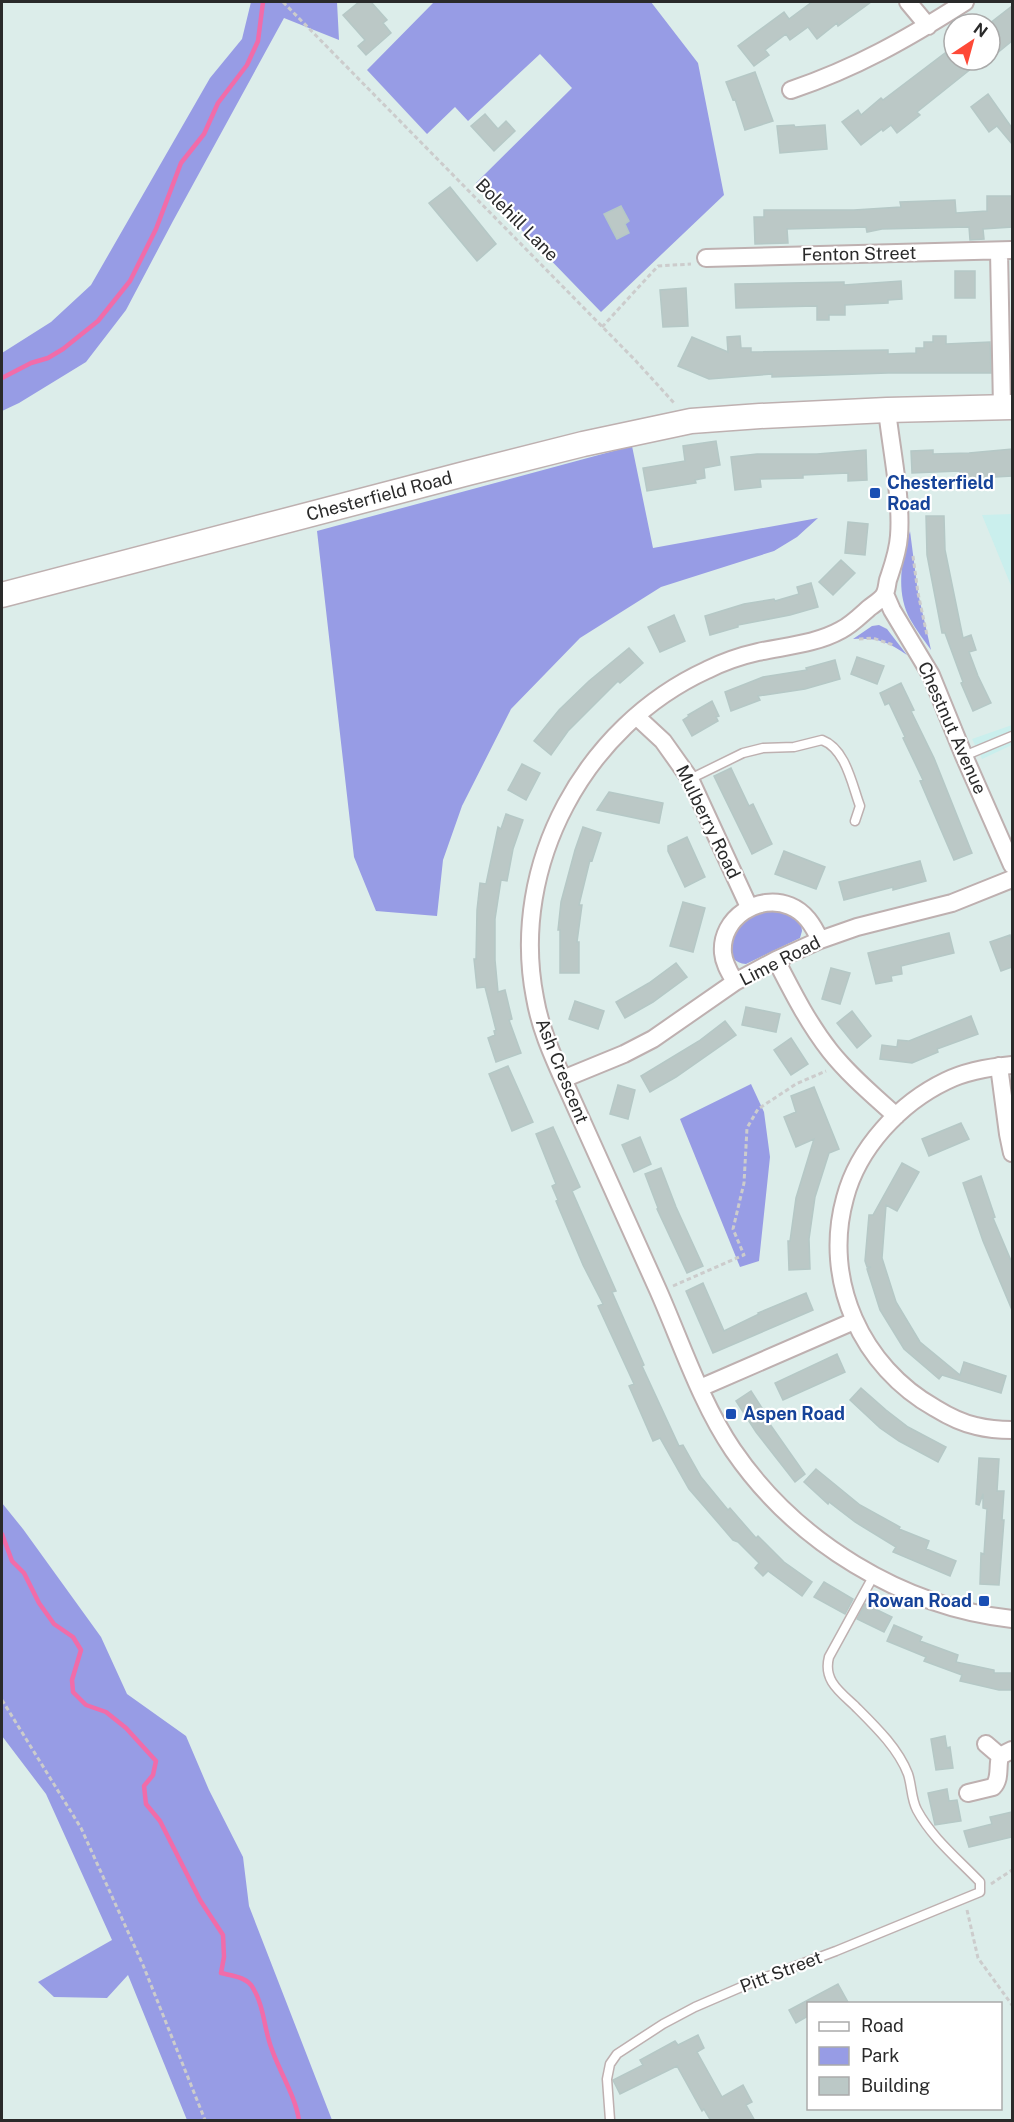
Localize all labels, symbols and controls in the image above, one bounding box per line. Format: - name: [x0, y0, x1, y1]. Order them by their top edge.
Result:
- north arrow: [942, 12, 1002, 72]
- text: N: [970, 19, 991, 42]
- street label: Bolehill Lane: [472, 174, 563, 265]
- street label: Fenton Street: [801, 242, 917, 265]
- street label: Chesterfield Road: [304, 467, 454, 525]
- place label: Chesterfield Road: [887, 472, 994, 514]
- marker: Chesterfield Road: [868, 486, 882, 500]
- street label: Chestnut Avenue: [914, 658, 991, 797]
- street label: Mulberry Road: [672, 762, 745, 882]
- street label: Lime Road: [736, 931, 824, 990]
- street label: Ash Crescent: [532, 1015, 593, 1127]
- place label: Aspen Road: [743, 1403, 845, 1424]
- marker: Aspen Road: [724, 1407, 738, 1421]
- place label: Rowan Road: [867, 1590, 972, 1611]
- marker: Rowan Road: [977, 1594, 991, 1608]
- street label: Pitt Street: [737, 1946, 825, 1997]
- legend: [807, 2002, 1002, 2110]
- text: Road: [861, 2015, 904, 2036]
- text: Park: [861, 2045, 899, 2066]
- text: Building: [861, 2075, 930, 2096]

